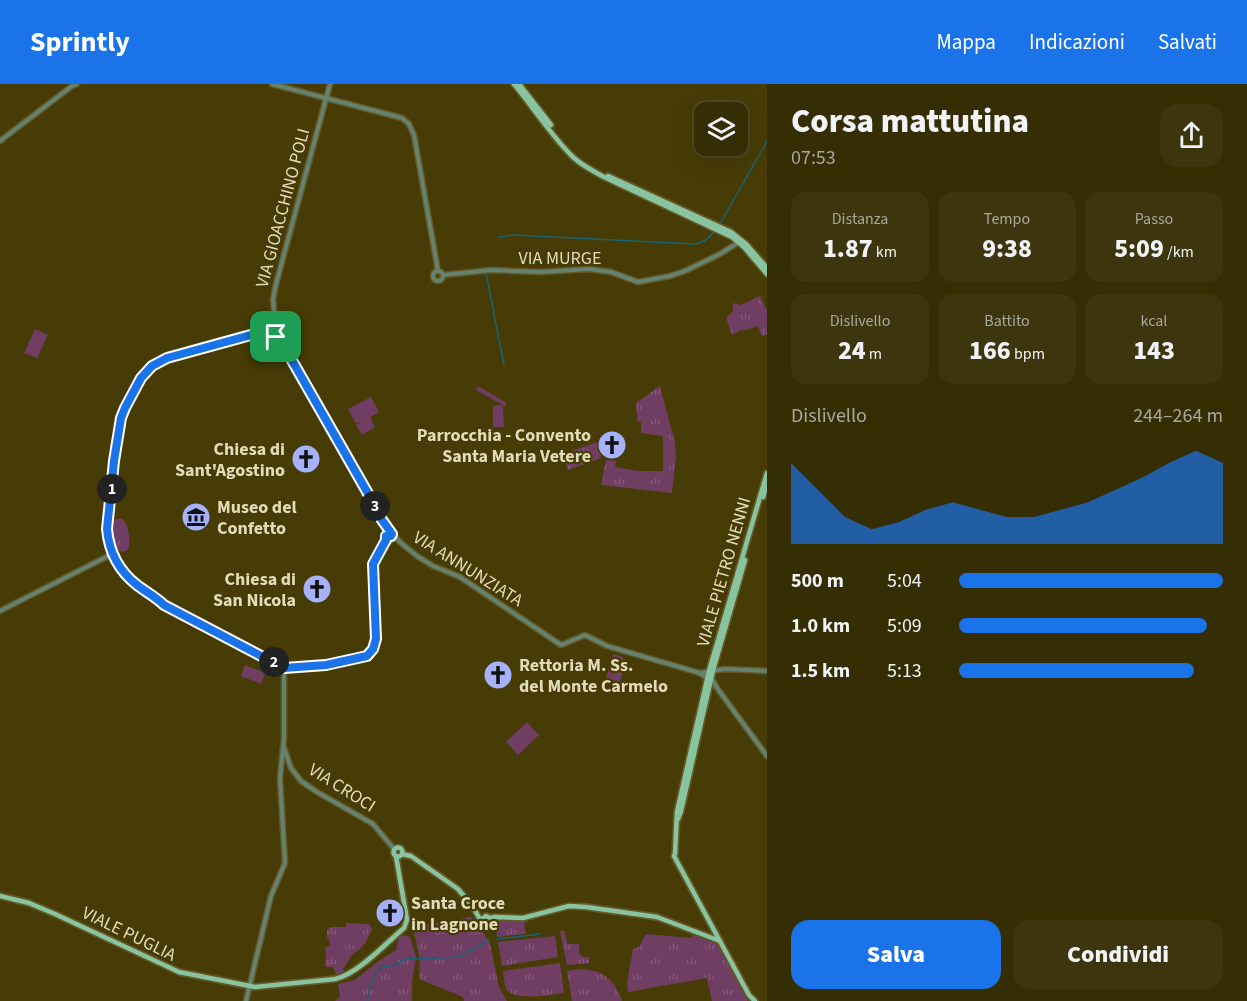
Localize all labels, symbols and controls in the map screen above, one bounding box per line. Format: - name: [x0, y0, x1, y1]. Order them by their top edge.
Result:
- text: Sprintly: [30, 22, 130, 62]
- text: Mappa: [937, 27, 996, 57]
- text: Indicazioni: [1029, 27, 1125, 57]
- text: Salvati: [1158, 27, 1217, 57]
- text: Corsa mattutina: [791, 98, 1029, 145]
- map controls: [694, 102, 748, 156]
- button: layers: [694, 102, 748, 156]
- button: share: [1160, 104, 1223, 167]
- street label: VIA GIOACCHINO POLI: [250, 126, 316, 290]
- text: 07:53: [791, 144, 836, 172]
- text: Distanza: [832, 208, 888, 230]
- text: Tempo: [984, 208, 1030, 230]
- text: Passo: [1135, 208, 1173, 230]
- text: 1.87: [823, 230, 873, 267]
- text: 9:38: [982, 230, 1032, 267]
- text: 5:09: [1114, 230, 1164, 267]
- text: km: [873, 241, 897, 263]
- text: /km: [1164, 241, 1194, 263]
- street label: VIA MURGE: [519, 246, 601, 271]
- text: Dislivello: [830, 310, 890, 332]
- text: Battito: [984, 310, 1030, 332]
- text: kcal: [1141, 310, 1167, 332]
- pin: [250, 311, 301, 362]
- icon: arrive: [259, 320, 292, 353]
- text: 24: [838, 332, 866, 369]
- text: 166: [969, 332, 1011, 369]
- text: 143: [1133, 332, 1175, 369]
- text: m: [866, 343, 882, 365]
- text: bpm: [1011, 343, 1045, 365]
- text: Dislivello: [791, 402, 867, 430]
- text: 244–264 m: [1133, 402, 1223, 430]
- place label: Parrocchia - Convento Santa Maria Vetere: [417, 423, 591, 469]
- church icon: Parrocchia - Convento Santa Maria Vetere: [596, 429, 628, 461]
- place label: Chiesa di Sant'Agostino: [175, 437, 285, 483]
- church icon: Chiesa di Sant'Agostino: [290, 443, 322, 475]
- pin: 1: [97, 474, 127, 504]
- text: 1: [108, 478, 116, 500]
- pin: 3: [360, 491, 390, 521]
- street label: VIALE PIETRO NENNI: [691, 494, 757, 650]
- place label: Museo del Confetto: [217, 495, 297, 541]
- text: 3: [371, 495, 379, 517]
- museum icon: Museo del Confetto: [180, 501, 212, 533]
- street label: VIA ANNUNZIATA: [408, 525, 528, 613]
- place label: Chiesa di San Nicola: [213, 567, 296, 613]
- text: 500 m: [791, 567, 844, 595]
- text: 5:04: [887, 567, 922, 595]
- church icon: Chiesa di San Nicola: [301, 573, 333, 605]
- text: 1.0 km: [791, 612, 850, 640]
- text: 5:09: [887, 612, 922, 640]
- pin: 2: [259, 647, 289, 677]
- text: 2: [270, 651, 278, 673]
- place label: Rettoria M. Ss. del Monte Carmelo: [519, 653, 668, 699]
- text: 1.5 km: [791, 657, 850, 685]
- text: 5:13: [887, 657, 922, 685]
- church icon: Rettoria M. Ss. del Monte Carmelo: [482, 659, 514, 691]
- street label: VIA CROCI: [304, 758, 380, 818]
- place label: Santa Croce in Lagnone: [411, 891, 505, 937]
- church icon: Santa Croce in Lagnone: [374, 897, 406, 929]
- street label: VIALE PUGLIA: [78, 900, 180, 968]
- button: Salva: [791, 920, 1001, 989]
- button: Condividi: [1013, 920, 1223, 989]

